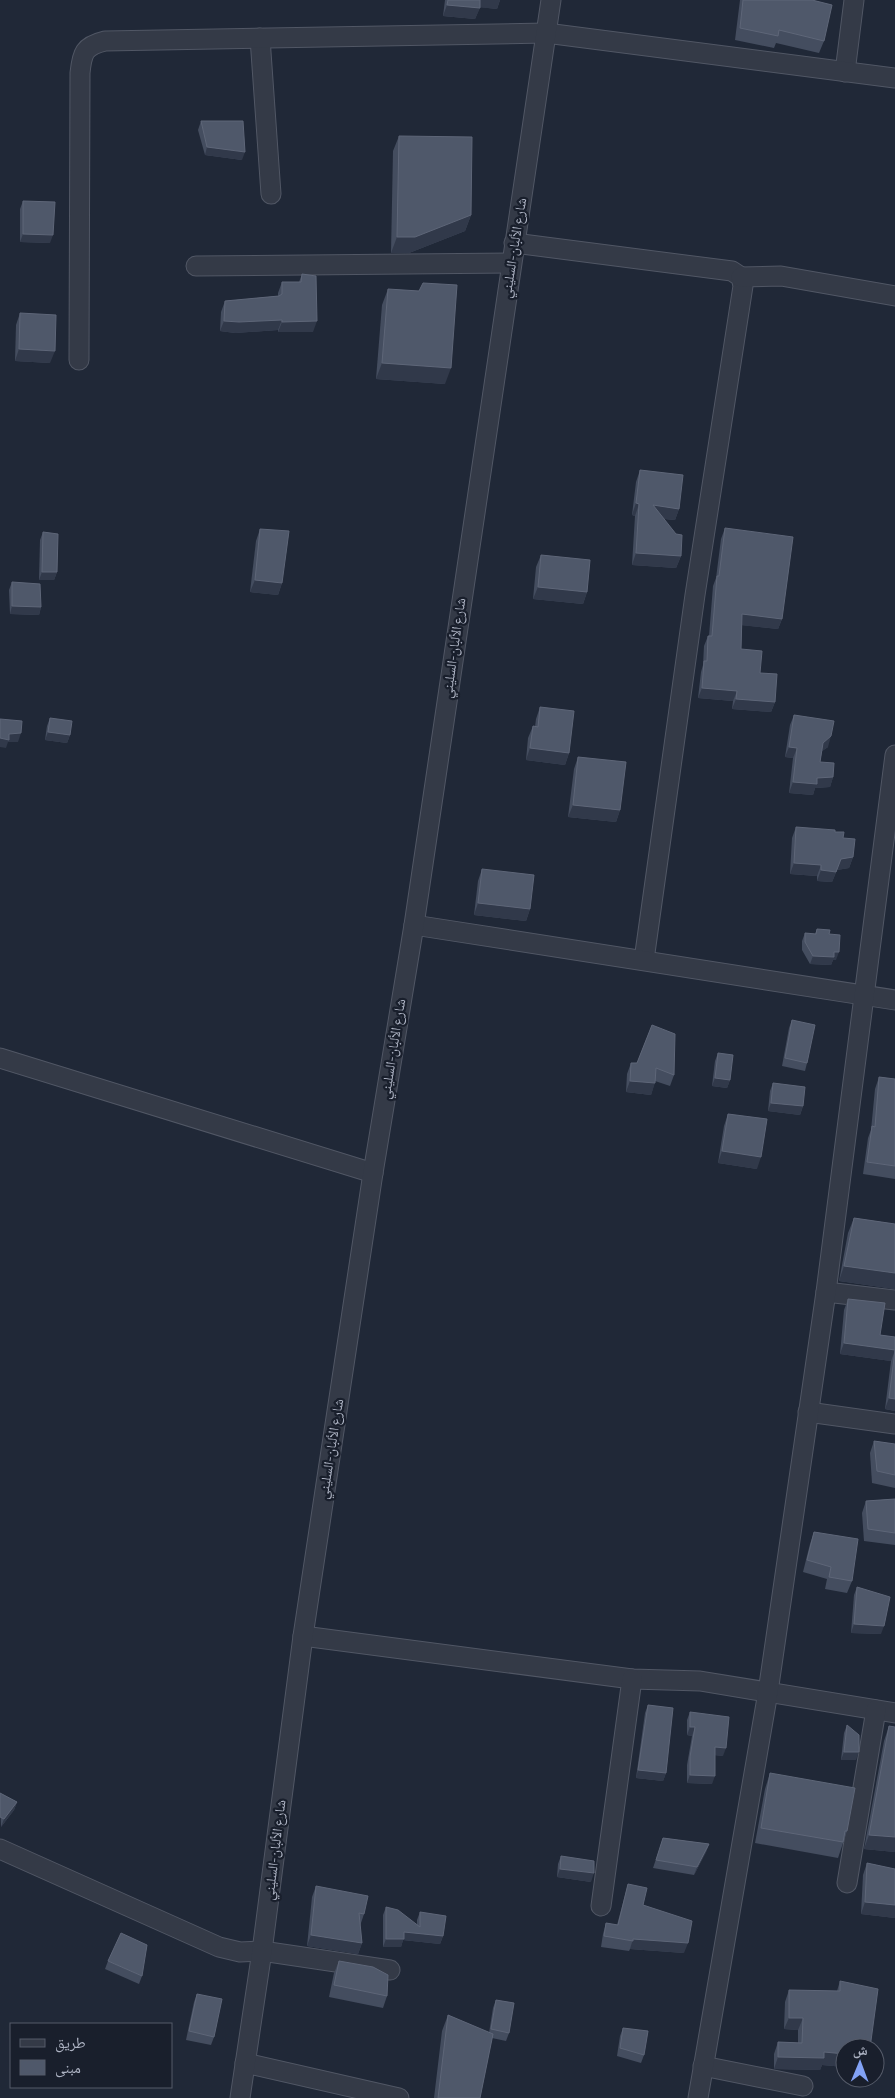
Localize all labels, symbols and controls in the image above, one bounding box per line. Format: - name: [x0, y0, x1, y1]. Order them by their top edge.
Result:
- street label: شارع الألبان-السليني: [498, 197, 533, 300]
- street label: شارع الألبان-السليني: [439, 597, 472, 700]
- street label: شارع الألبان-السليني: [377, 998, 412, 1101]
- street label: شارع الألبان-السليني: [315, 1398, 350, 1501]
- street label: شارع الألبان-السليني: [260, 1799, 292, 1902]
- legend: [10, 2023, 172, 2088]
- text: طريق: [55, 2034, 86, 2053]
- north arrow: [835, 2038, 885, 2088]
- text: ش: [853, 2042, 868, 2059]
- text: مبنى: [55, 2059, 81, 2078]

